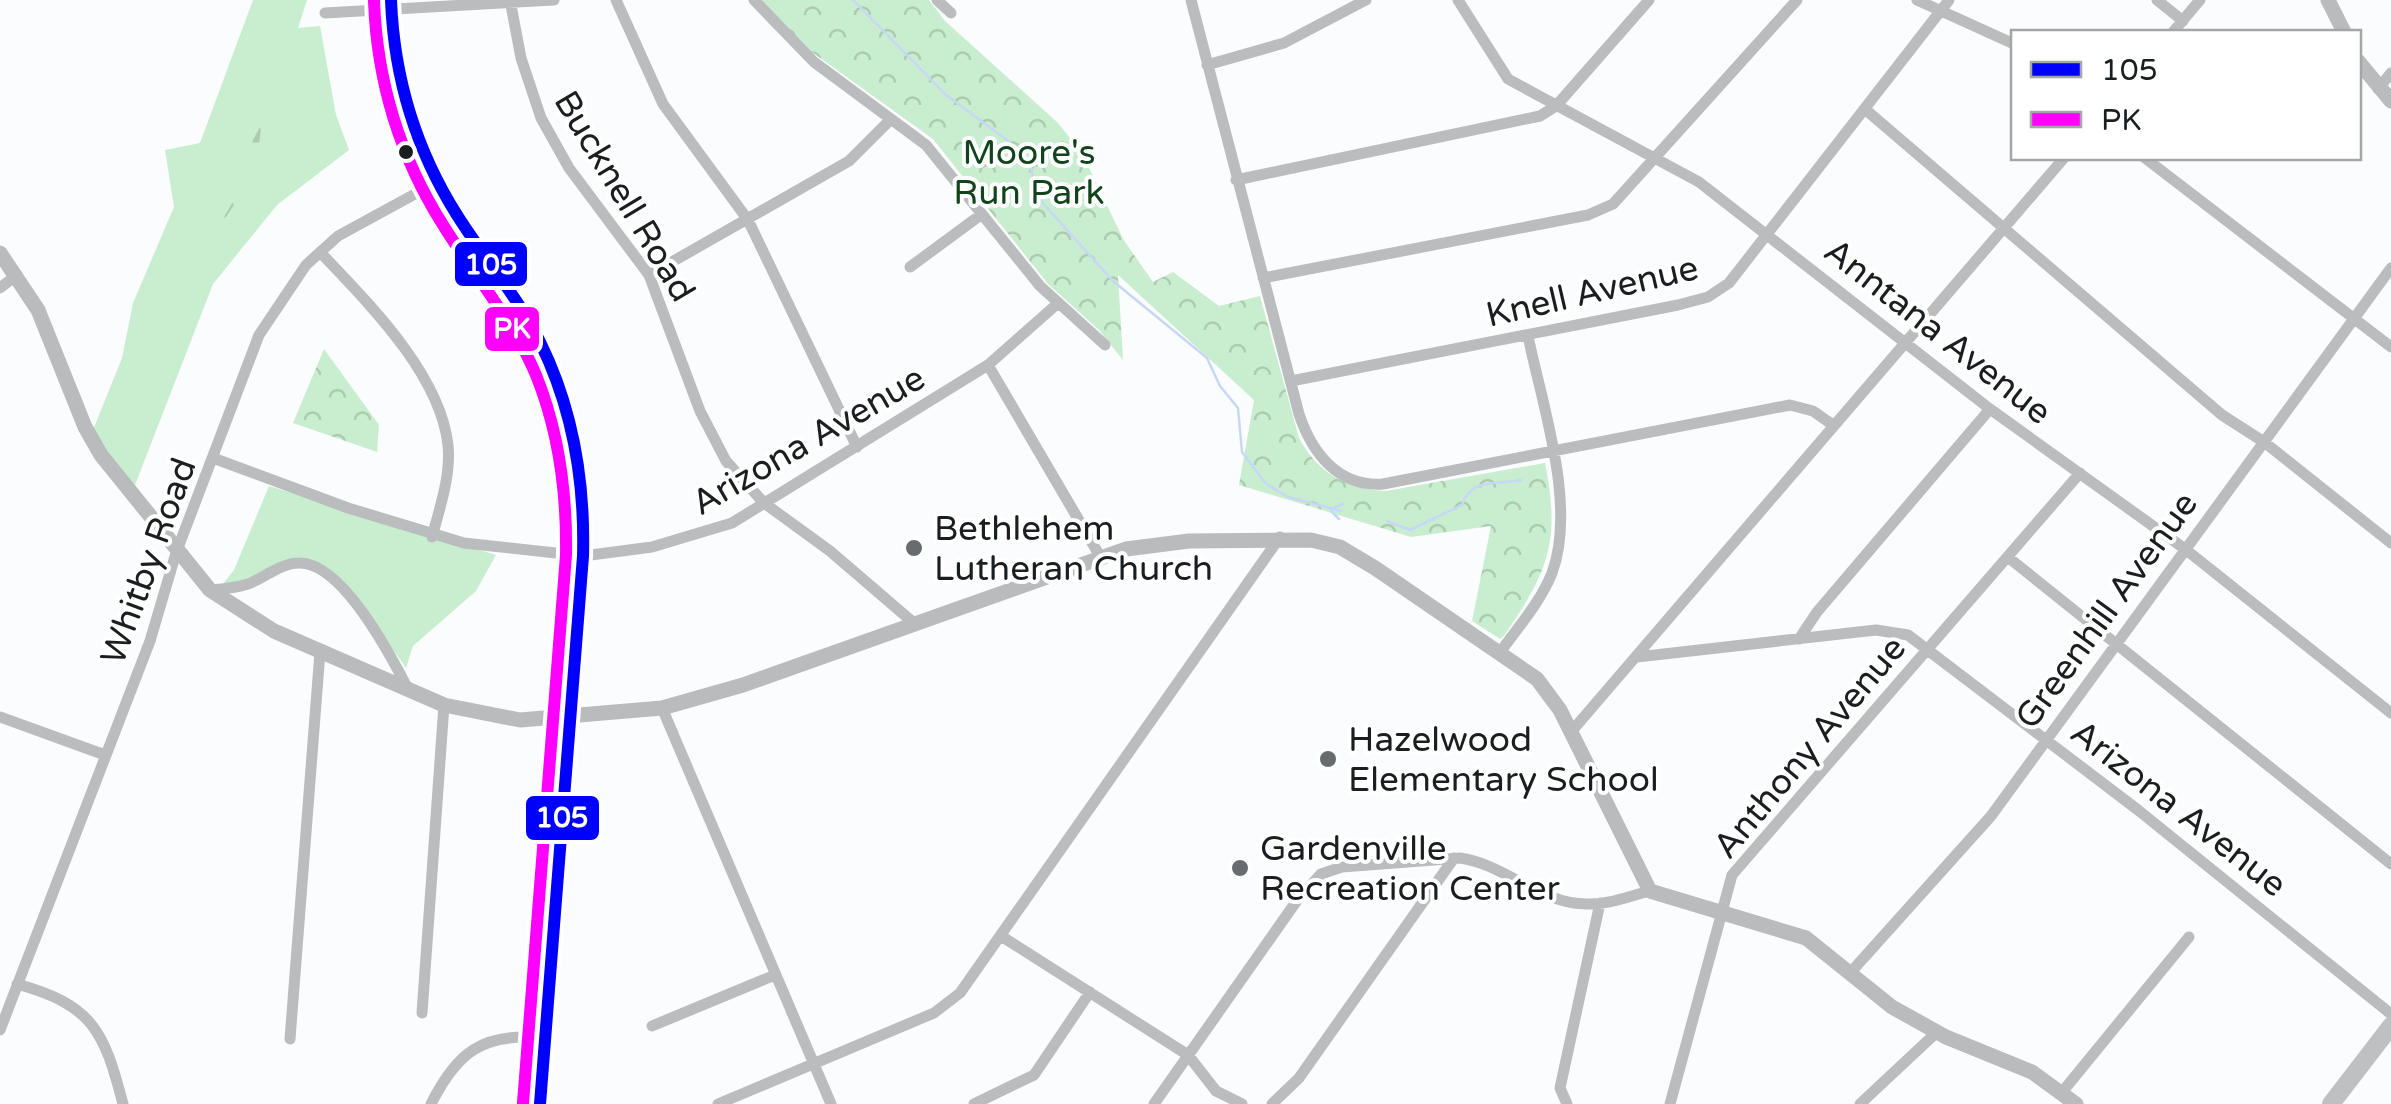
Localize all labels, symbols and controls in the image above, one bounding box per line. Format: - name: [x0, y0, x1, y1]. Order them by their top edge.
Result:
- legend: [2011, 30, 2361, 160]
- text: 105: [2101, 52, 2158, 89]
- street label: Bucknell Road: [545, 83, 704, 310]
- text: PK: [2101, 102, 2141, 139]
- park label: Moore's Run Park: [953, 132, 1105, 214]
- unlabelled marker: [396, 142, 416, 162]
- street label: Anntana Avenue: [1816, 230, 2059, 433]
- line badge: 105: [453, 240, 529, 288]
- street label: Knell Avenue: [1482, 247, 1702, 337]
- text: 105: [465, 248, 517, 282]
- line badge: PK: [483, 305, 541, 353]
- text: PK: [493, 312, 531, 346]
- street label: Arizona Avenue: [685, 357, 932, 525]
- street label: Whitby Road: [92, 452, 206, 670]
- street label: Greenhill Avenue: [2007, 484, 2207, 737]
- place label: Bethlehem Lutheran Church: [934, 508, 1213, 590]
- marker: Bethlehem Lutheran Church: [903, 537, 925, 559]
- street label: Anthony Avenue: [1705, 628, 1915, 867]
- street label: Arizona Avenue: [2062, 712, 2295, 906]
- place label: Hazelwood Elementary School: [1348, 719, 1659, 801]
- marker: Hazelwood Elementary School: [1317, 748, 1339, 770]
- line badge: 105: [524, 794, 601, 842]
- text: 105: [536, 801, 588, 835]
- place label: Gardenville Recreation Center: [1260, 828, 1561, 910]
- marker: Gardenville Recreation Center: [1229, 857, 1251, 879]

